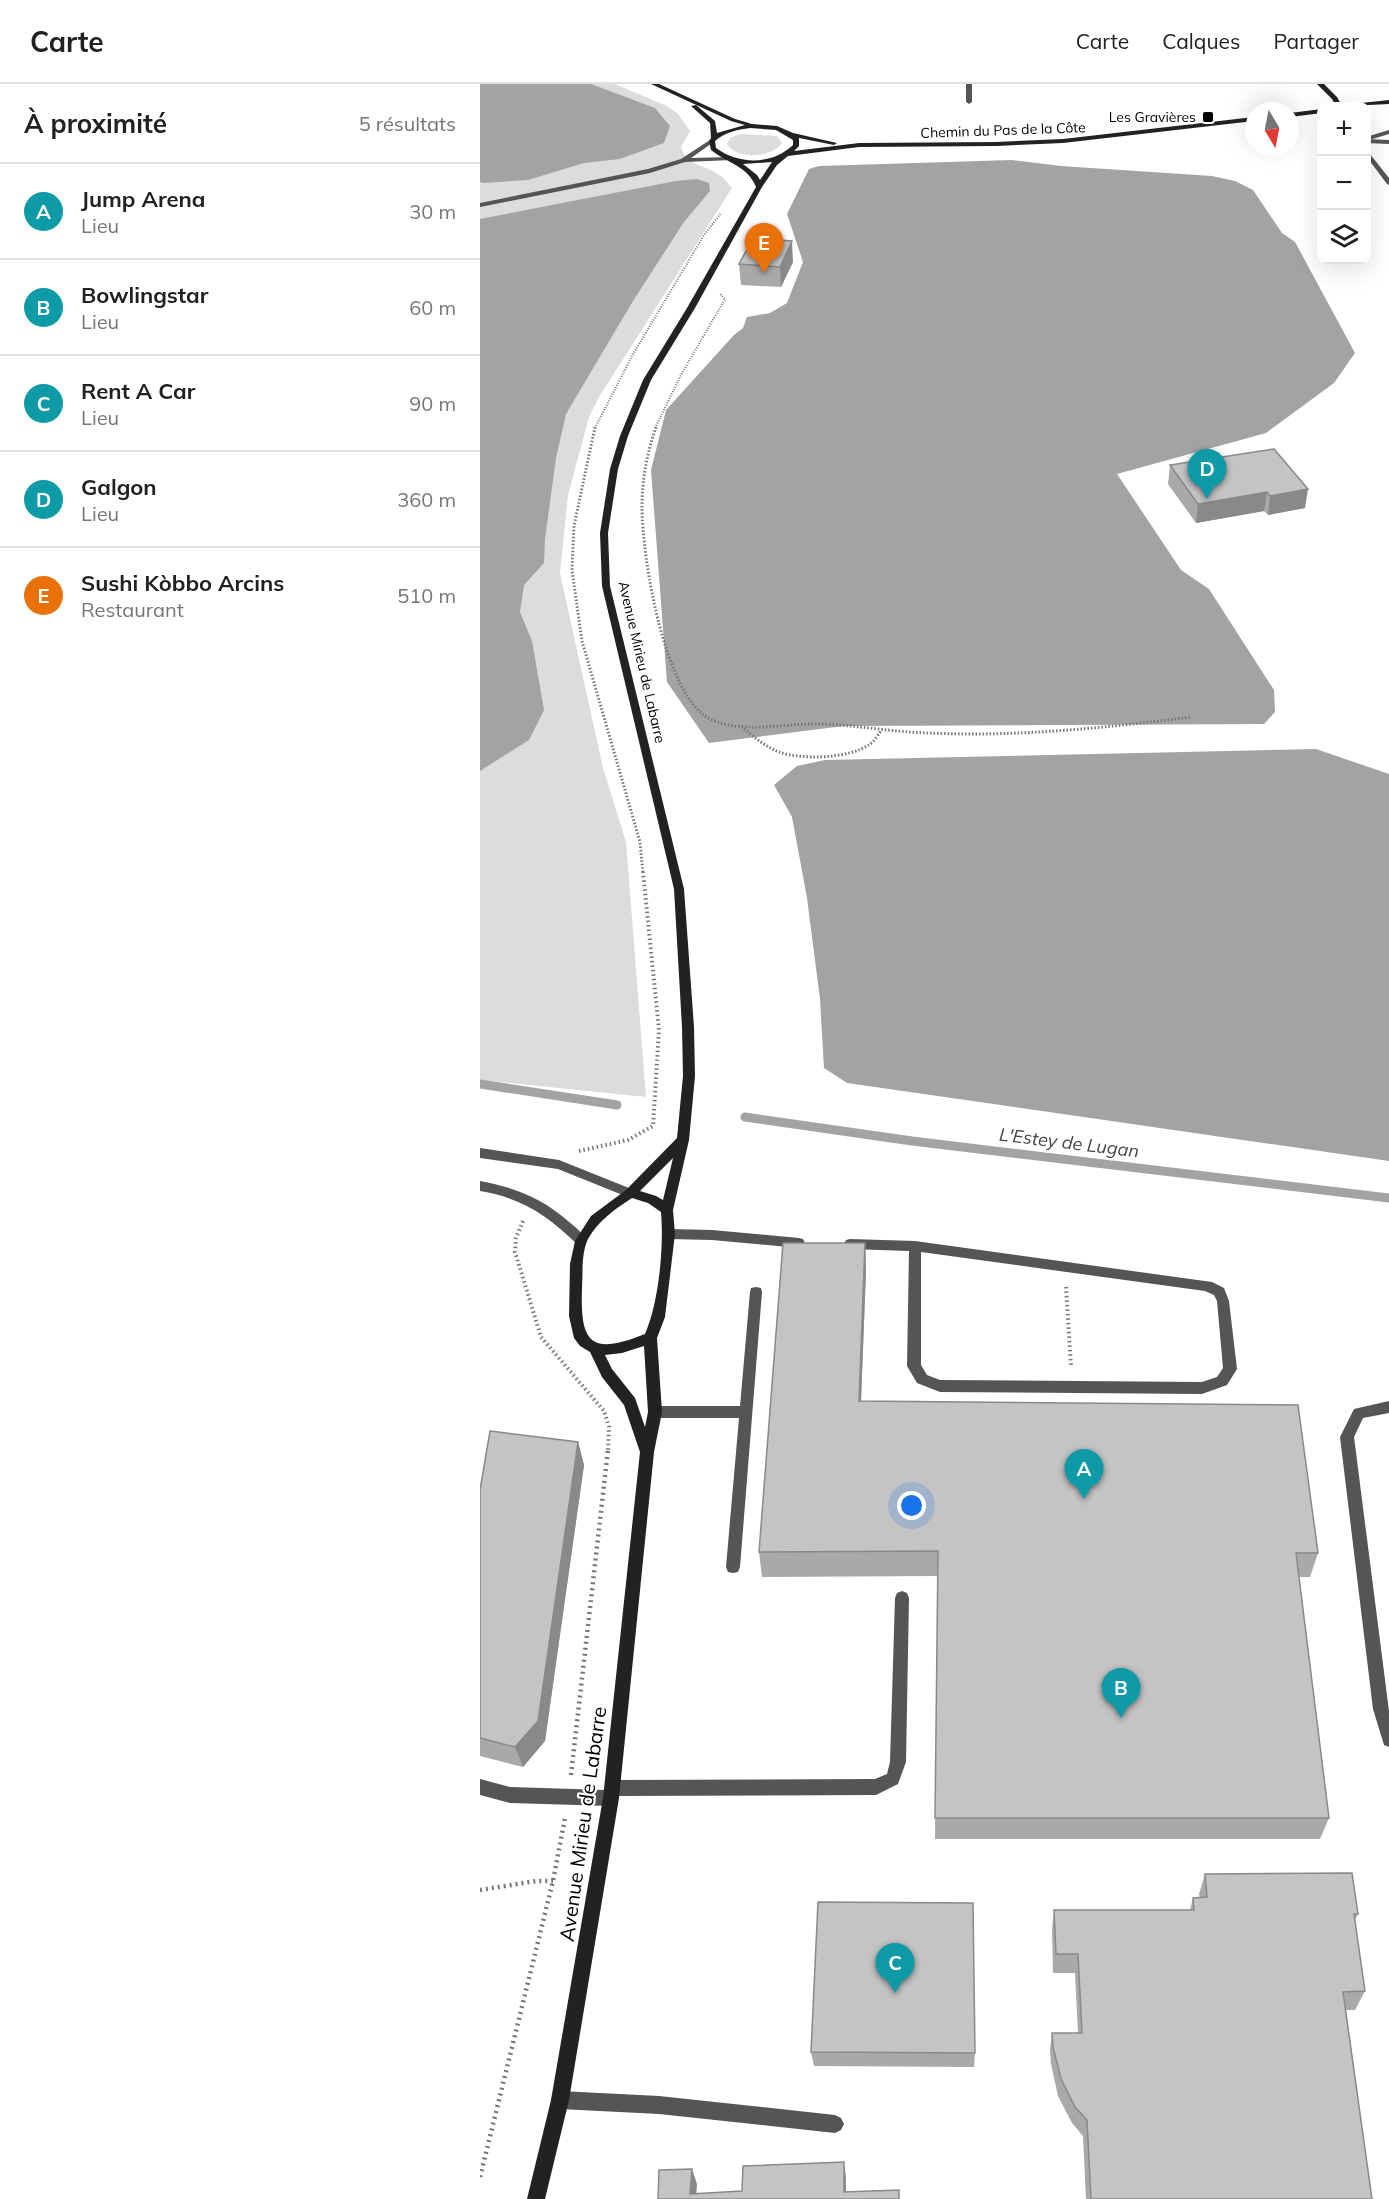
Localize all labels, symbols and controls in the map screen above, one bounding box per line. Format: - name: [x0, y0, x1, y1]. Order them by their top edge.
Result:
- text: Carte: [30, 24, 104, 59]
- text: Carte: [1076, 28, 1129, 54]
- text: Calques: [1162, 28, 1240, 54]
- text: Partager: [1273, 28, 1359, 54]
- north arrow: [1245, 102, 1299, 156]
- map controls: [1317, 102, 1371, 264]
- button: +: [1317, 102, 1371, 156]
- text: À proximité: [24, 107, 167, 140]
- place label: Les Gravières: [1109, 108, 1196, 126]
- marker: Les Gravières: [1201, 110, 1215, 124]
- text: 5 résultats: [359, 111, 456, 136]
- street label: Chemin du Pas de la Côte: [920, 118, 1086, 142]
- button: −: [1317, 156, 1371, 210]
- text: Jump Arena: [81, 185, 205, 213]
- text: A: [36, 199, 51, 224]
- text: 30 m: [409, 199, 456, 224]
- button: layers: [1317, 210, 1371, 264]
- text: Lieu: [81, 213, 119, 238]
- pin: E: [744, 224, 784, 273]
- text: Bowlingstar: [81, 281, 208, 309]
- text: B: [37, 295, 50, 320]
- text: 60 m: [409, 295, 456, 320]
- text: Lieu: [81, 309, 119, 334]
- text: Rent A Car: [81, 377, 195, 405]
- text: C: [37, 391, 50, 416]
- text: 90 m: [409, 391, 456, 416]
- text: Lieu: [81, 405, 119, 430]
- pin: D: [1188, 450, 1226, 499]
- text: Galgon: [81, 473, 157, 501]
- text: D: [36, 487, 51, 512]
- text: 360 m: [397, 487, 456, 512]
- text: Lieu: [81, 501, 119, 526]
- text: Sushi Kòbbo Arcins: [81, 569, 284, 597]
- street label: Avenue Mirieu de Labarre: [615, 579, 669, 745]
- text: E: [38, 583, 49, 608]
- text: 510 m: [397, 583, 456, 608]
- text: Restaurant: [81, 597, 184, 622]
- water label: L'Estey de Lugan: [998, 1123, 1140, 1162]
- pin: A: [1064, 1450, 1104, 1499]
- your location: [897, 1491, 926, 1520]
- pin: B: [1102, 1668, 1140, 1718]
- street label: Avenue Mirieu de Labarre: [554, 1705, 611, 1943]
- pin: C: [876, 1944, 914, 1993]

